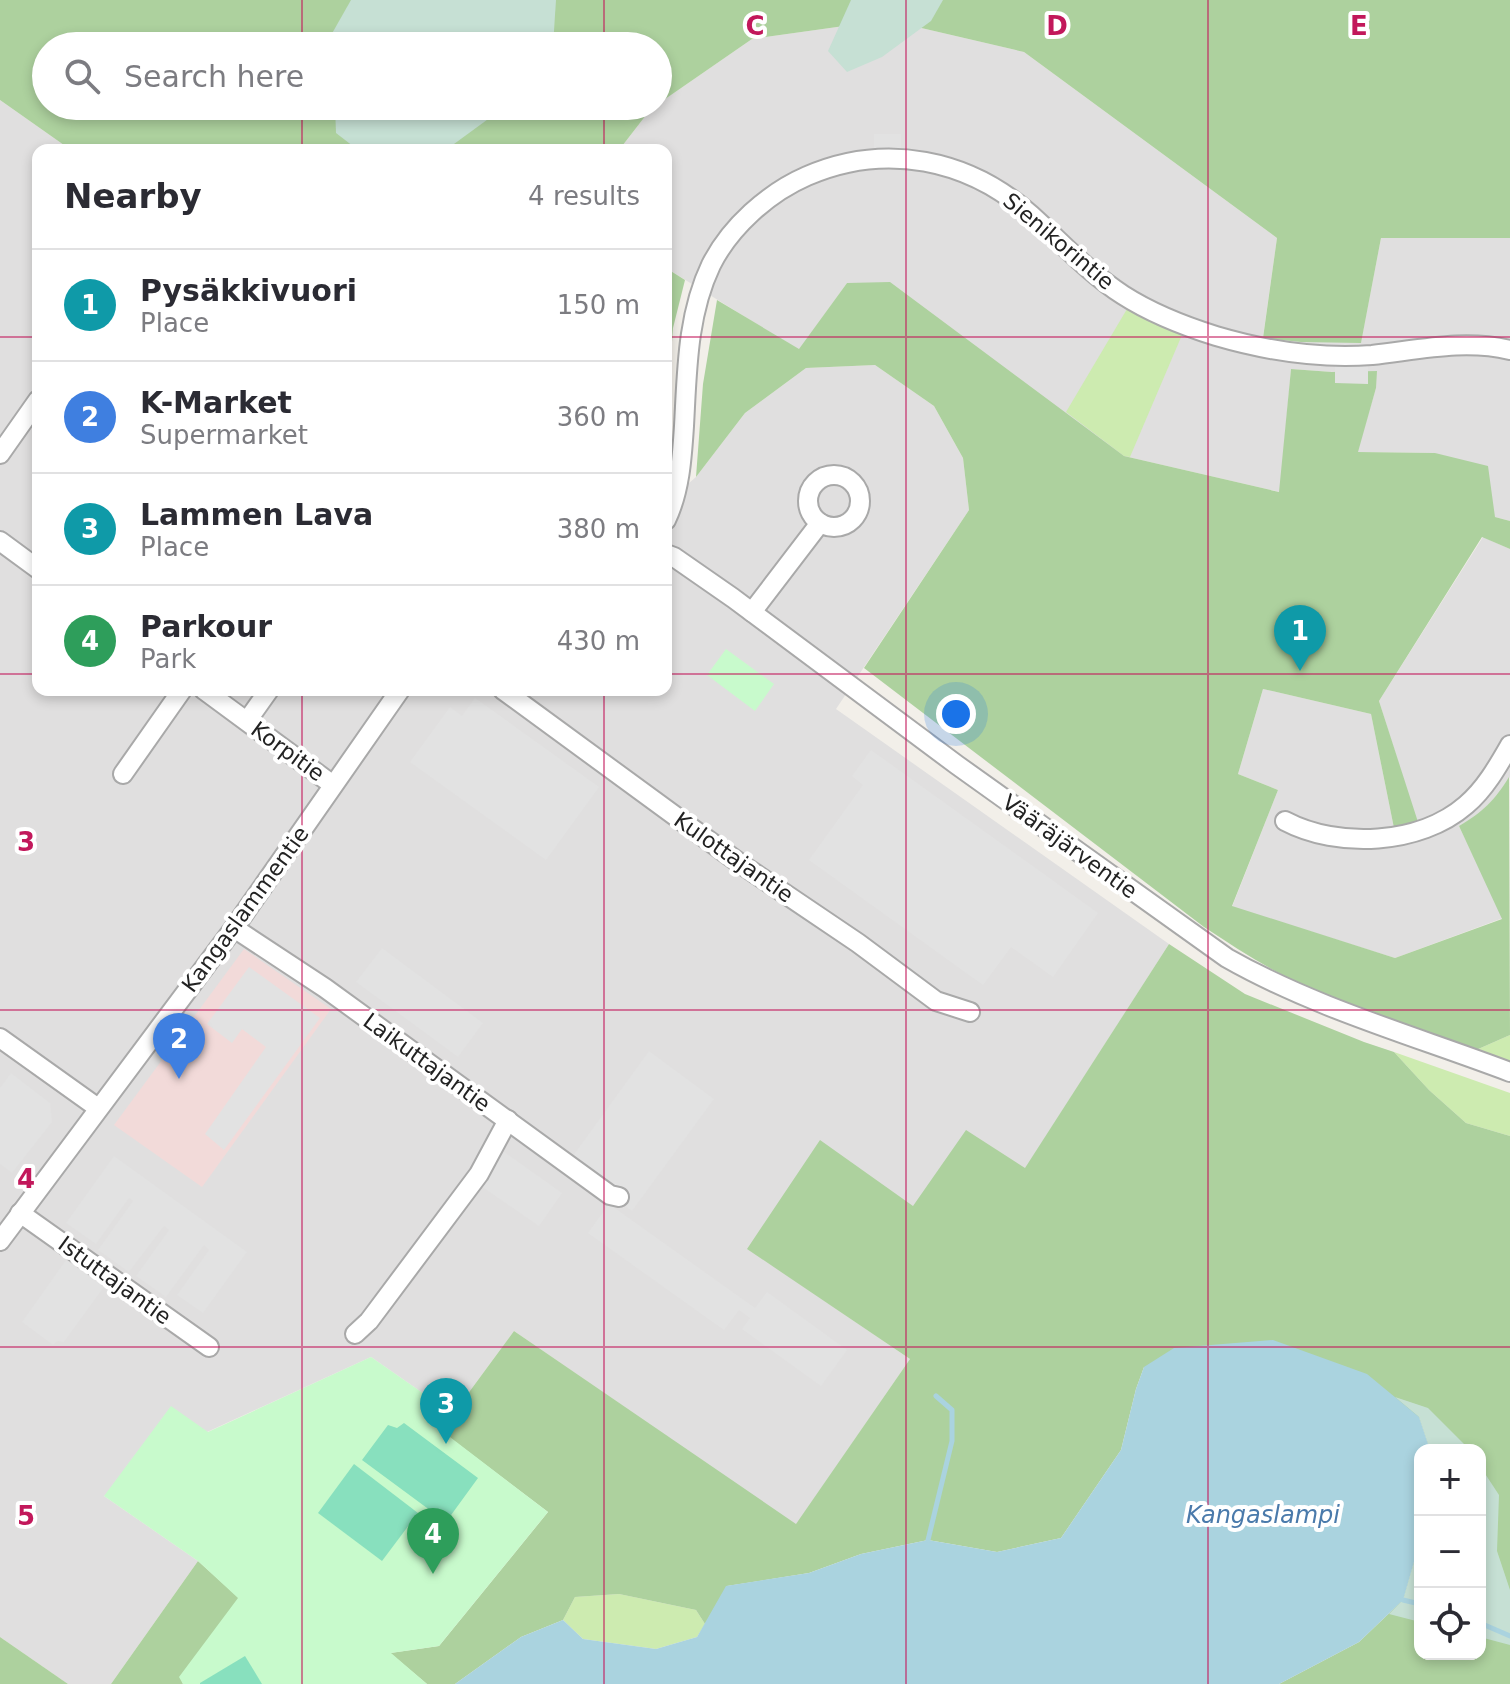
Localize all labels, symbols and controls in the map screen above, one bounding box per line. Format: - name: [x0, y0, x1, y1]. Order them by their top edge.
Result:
- text: C: [745, 11, 765, 41]
- text: D: [1046, 11, 1068, 41]
- text: E: [1350, 11, 1368, 41]
- search box: [32, 32, 672, 120]
- icon: search: [60, 54, 104, 98]
- text: Search here: [124, 59, 304, 94]
- text: Nearby: [64, 176, 202, 216]
- text: 4 results: [528, 181, 640, 211]
- street label: Sienikorintie: [998, 188, 1119, 295]
- text: Pysäkkivuori: [140, 273, 357, 308]
- text: 1: [81, 290, 99, 320]
- text: 150 m: [557, 290, 640, 320]
- text: Place: [140, 308, 209, 338]
- text: K-Market: [140, 385, 292, 420]
- text: 2: [81, 402, 99, 432]
- text: 360 m: [557, 402, 640, 432]
- text: Supermarket: [140, 420, 308, 450]
- text: Lammen Lava: [140, 497, 373, 532]
- text: 3: [81, 514, 99, 544]
- text: 380 m: [557, 514, 640, 544]
- text: Place: [140, 532, 209, 562]
- pin: 1: [1274, 605, 1326, 671]
- text: Parkour: [140, 609, 272, 644]
- text: 4: [81, 626, 99, 656]
- text: 430 m: [557, 626, 640, 656]
- text: Park: [140, 644, 196, 674]
- your location: [936, 694, 976, 734]
- street label: Korpitie: [246, 717, 329, 786]
- street label: Vääräjärventie: [998, 789, 1142, 904]
- street label: Kulottajantie: [669, 807, 798, 908]
- street label: Kangaslammentie: [177, 822, 314, 997]
- text: 3: [17, 827, 35, 857]
- street label: Laikuttajantie: [359, 1008, 495, 1117]
- pin: 2: [153, 1013, 205, 1079]
- text: 4: [17, 1164, 35, 1194]
- street label: Istuttajantie: [54, 1231, 176, 1330]
- pin: 3: [420, 1378, 472, 1444]
- map controls: [1414, 1444, 1486, 1660]
- button: +: [1414, 1444, 1486, 1516]
- text: 5: [17, 1501, 35, 1531]
- water label: Kangaslampi: [1186, 1501, 1340, 1529]
- pin: 4: [407, 1508, 459, 1574]
- button: −: [1414, 1516, 1486, 1588]
- button: locate: [1414, 1588, 1486, 1660]

